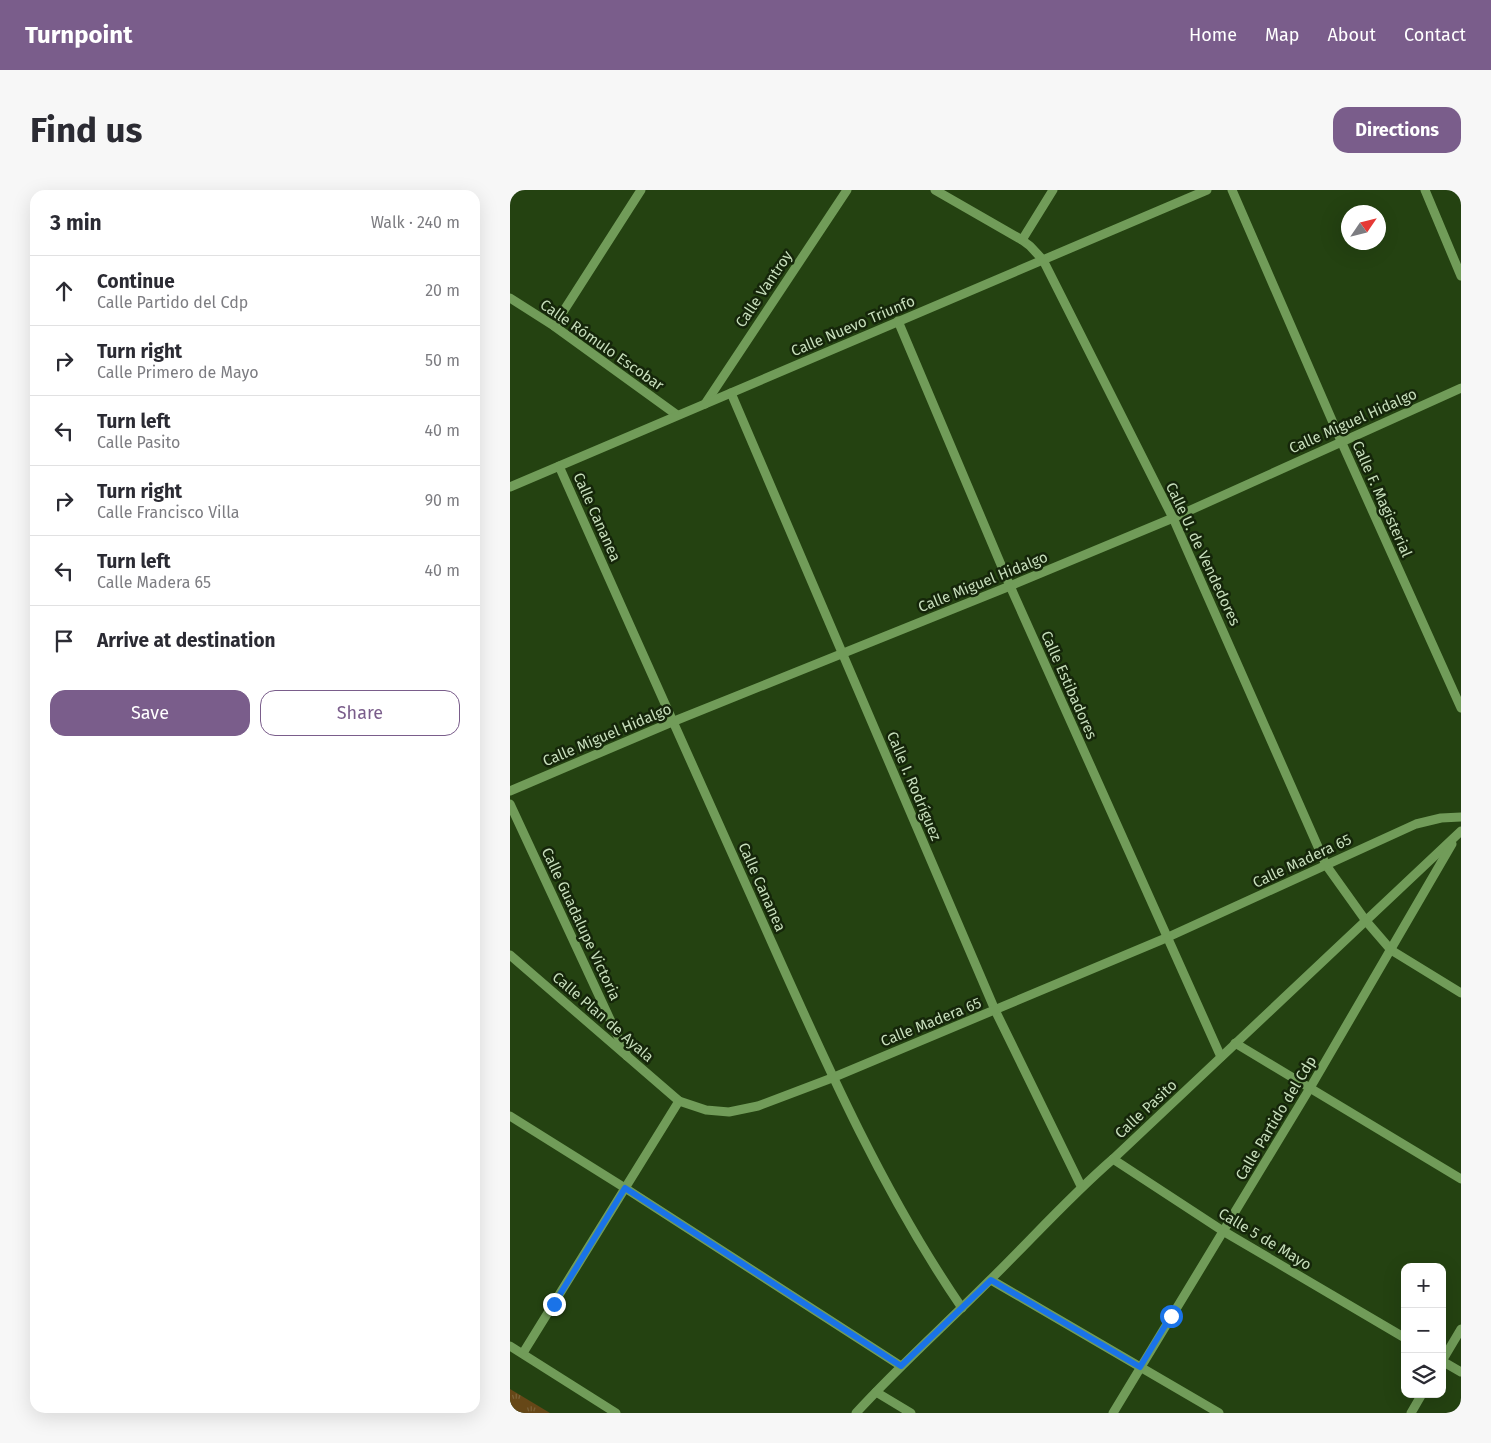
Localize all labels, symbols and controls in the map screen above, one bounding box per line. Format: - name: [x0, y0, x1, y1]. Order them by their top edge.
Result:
- text: Turnpoint: [25, 21, 132, 49]
- text: Home: [1189, 24, 1237, 46]
- text: Map: [1265, 24, 1299, 46]
- text: About: [1327, 24, 1376, 46]
- text: Contact: [1404, 24, 1466, 46]
- button: Directions: [1333, 107, 1461, 153]
- text: Find us: [30, 109, 142, 151]
- north arrow: [1341, 205, 1386, 250]
- text: 3 min: [50, 210, 102, 236]
- text: Walk · 240 m: [371, 213, 460, 232]
- street label: Calle Vantroy: [732, 247, 797, 331]
- text: Continue: [97, 270, 175, 293]
- icon: ahead: [50, 277, 78, 305]
- text: 20 m: [425, 281, 460, 300]
- street label: Calle Nuevo Triunfo: [788, 292, 918, 360]
- text: Calle Partido del Cdp: [97, 293, 248, 312]
- street label: Calle Rómulo Escobar: [537, 296, 667, 395]
- text: Turn right: [97, 340, 182, 363]
- icon: right: [50, 347, 78, 375]
- text: 50 m: [425, 351, 460, 370]
- text: Calle Primero de Mayo: [97, 363, 259, 382]
- street label: Calle Miguel Hidalgo: [1286, 385, 1420, 457]
- text: Turn left: [97, 410, 171, 433]
- icon: left: [50, 417, 78, 445]
- text: 40 m: [425, 421, 460, 440]
- text: Calle Pasito: [97, 433, 180, 452]
- street label: Calle F. Magisterial: [1348, 438, 1416, 560]
- street label: Calle Cananea: [569, 470, 625, 564]
- text: Turn right: [97, 480, 182, 503]
- street label: Calle U. de Vendedores: [1162, 480, 1244, 628]
- icon: right: [50, 487, 78, 515]
- text: 90 m: [425, 491, 460, 510]
- text: Calle Francisco Villa: [97, 503, 240, 522]
- street label: Calle Miguel Hidalgo: [916, 548, 1050, 616]
- text: Turn left: [97, 550, 171, 573]
- icon: left: [50, 557, 78, 585]
- text: 40 m: [425, 561, 460, 580]
- text: Calle Madera 65: [97, 573, 211, 592]
- icon: arrive: [50, 627, 78, 655]
- street label: Calle Estibadores: [1037, 628, 1101, 742]
- text: Arrive at destination: [97, 629, 276, 652]
- button: Save: [50, 690, 250, 736]
- button: Share: [260, 690, 460, 736]
- street label: Calle Miguel Hidalgo: [540, 700, 674, 770]
- street label: Calle I. Rodríguez: [883, 729, 945, 844]
- street label: Calle Madera 65: [1250, 830, 1354, 892]
- street label: Calle Cananea: [734, 840, 790, 934]
- street label: Calle Guadalupe Victoria: [538, 845, 624, 1003]
- street label: Calle Plan de Ayala: [549, 968, 657, 1066]
- street label: Calle Madera 65: [878, 994, 984, 1050]
- street label: Calle Partido del Cdp: [1232, 1053, 1320, 1183]
- street label: Calle Pasito: [1111, 1076, 1181, 1142]
- street label: Calle 5 de Mayo: [1215, 1204, 1315, 1274]
- map controls: [1401, 1263, 1446, 1398]
- button: +: [1401, 1263, 1446, 1308]
- route end: [543, 1293, 566, 1316]
- route start: [1160, 1305, 1183, 1328]
- button: −: [1401, 1308, 1446, 1353]
- button: layers: [1401, 1353, 1446, 1398]

